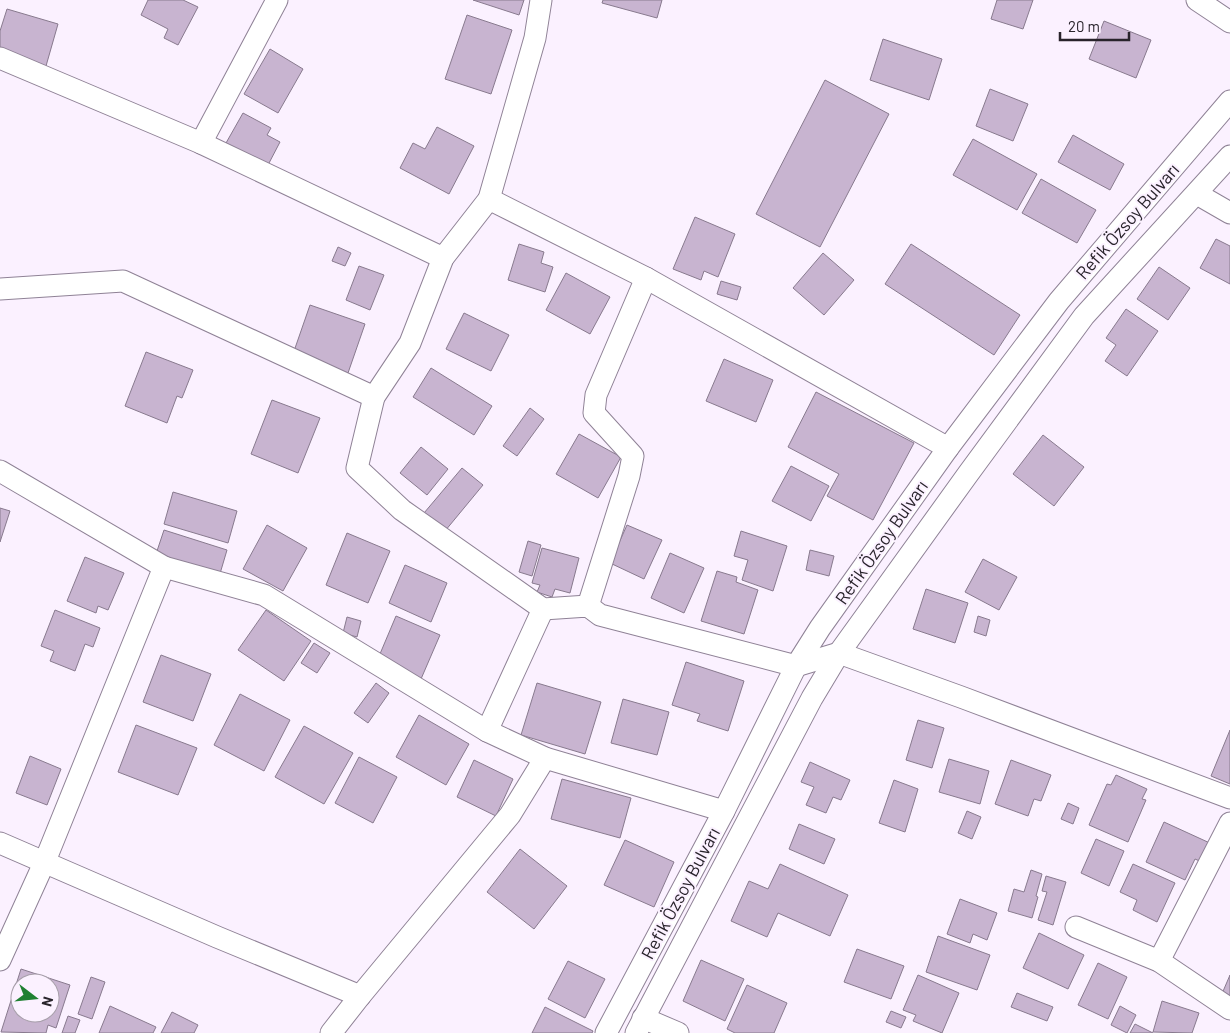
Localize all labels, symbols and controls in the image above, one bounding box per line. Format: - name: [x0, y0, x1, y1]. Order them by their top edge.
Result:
- scale bar: [1060, 10, 1129, 42]
- text: 20 m: [1068, 17, 1100, 35]
- street label: Refik Özsoy Bulvarı: [1071, 159, 1183, 283]
- street label: Refik Özsoy Bulvarı: [830, 476, 932, 608]
- street label: Refik Özsoy Bulvarı: [636, 823, 724, 963]
- north arrow: [10, 973, 60, 1023]
- text: N: [39, 995, 57, 1009]

